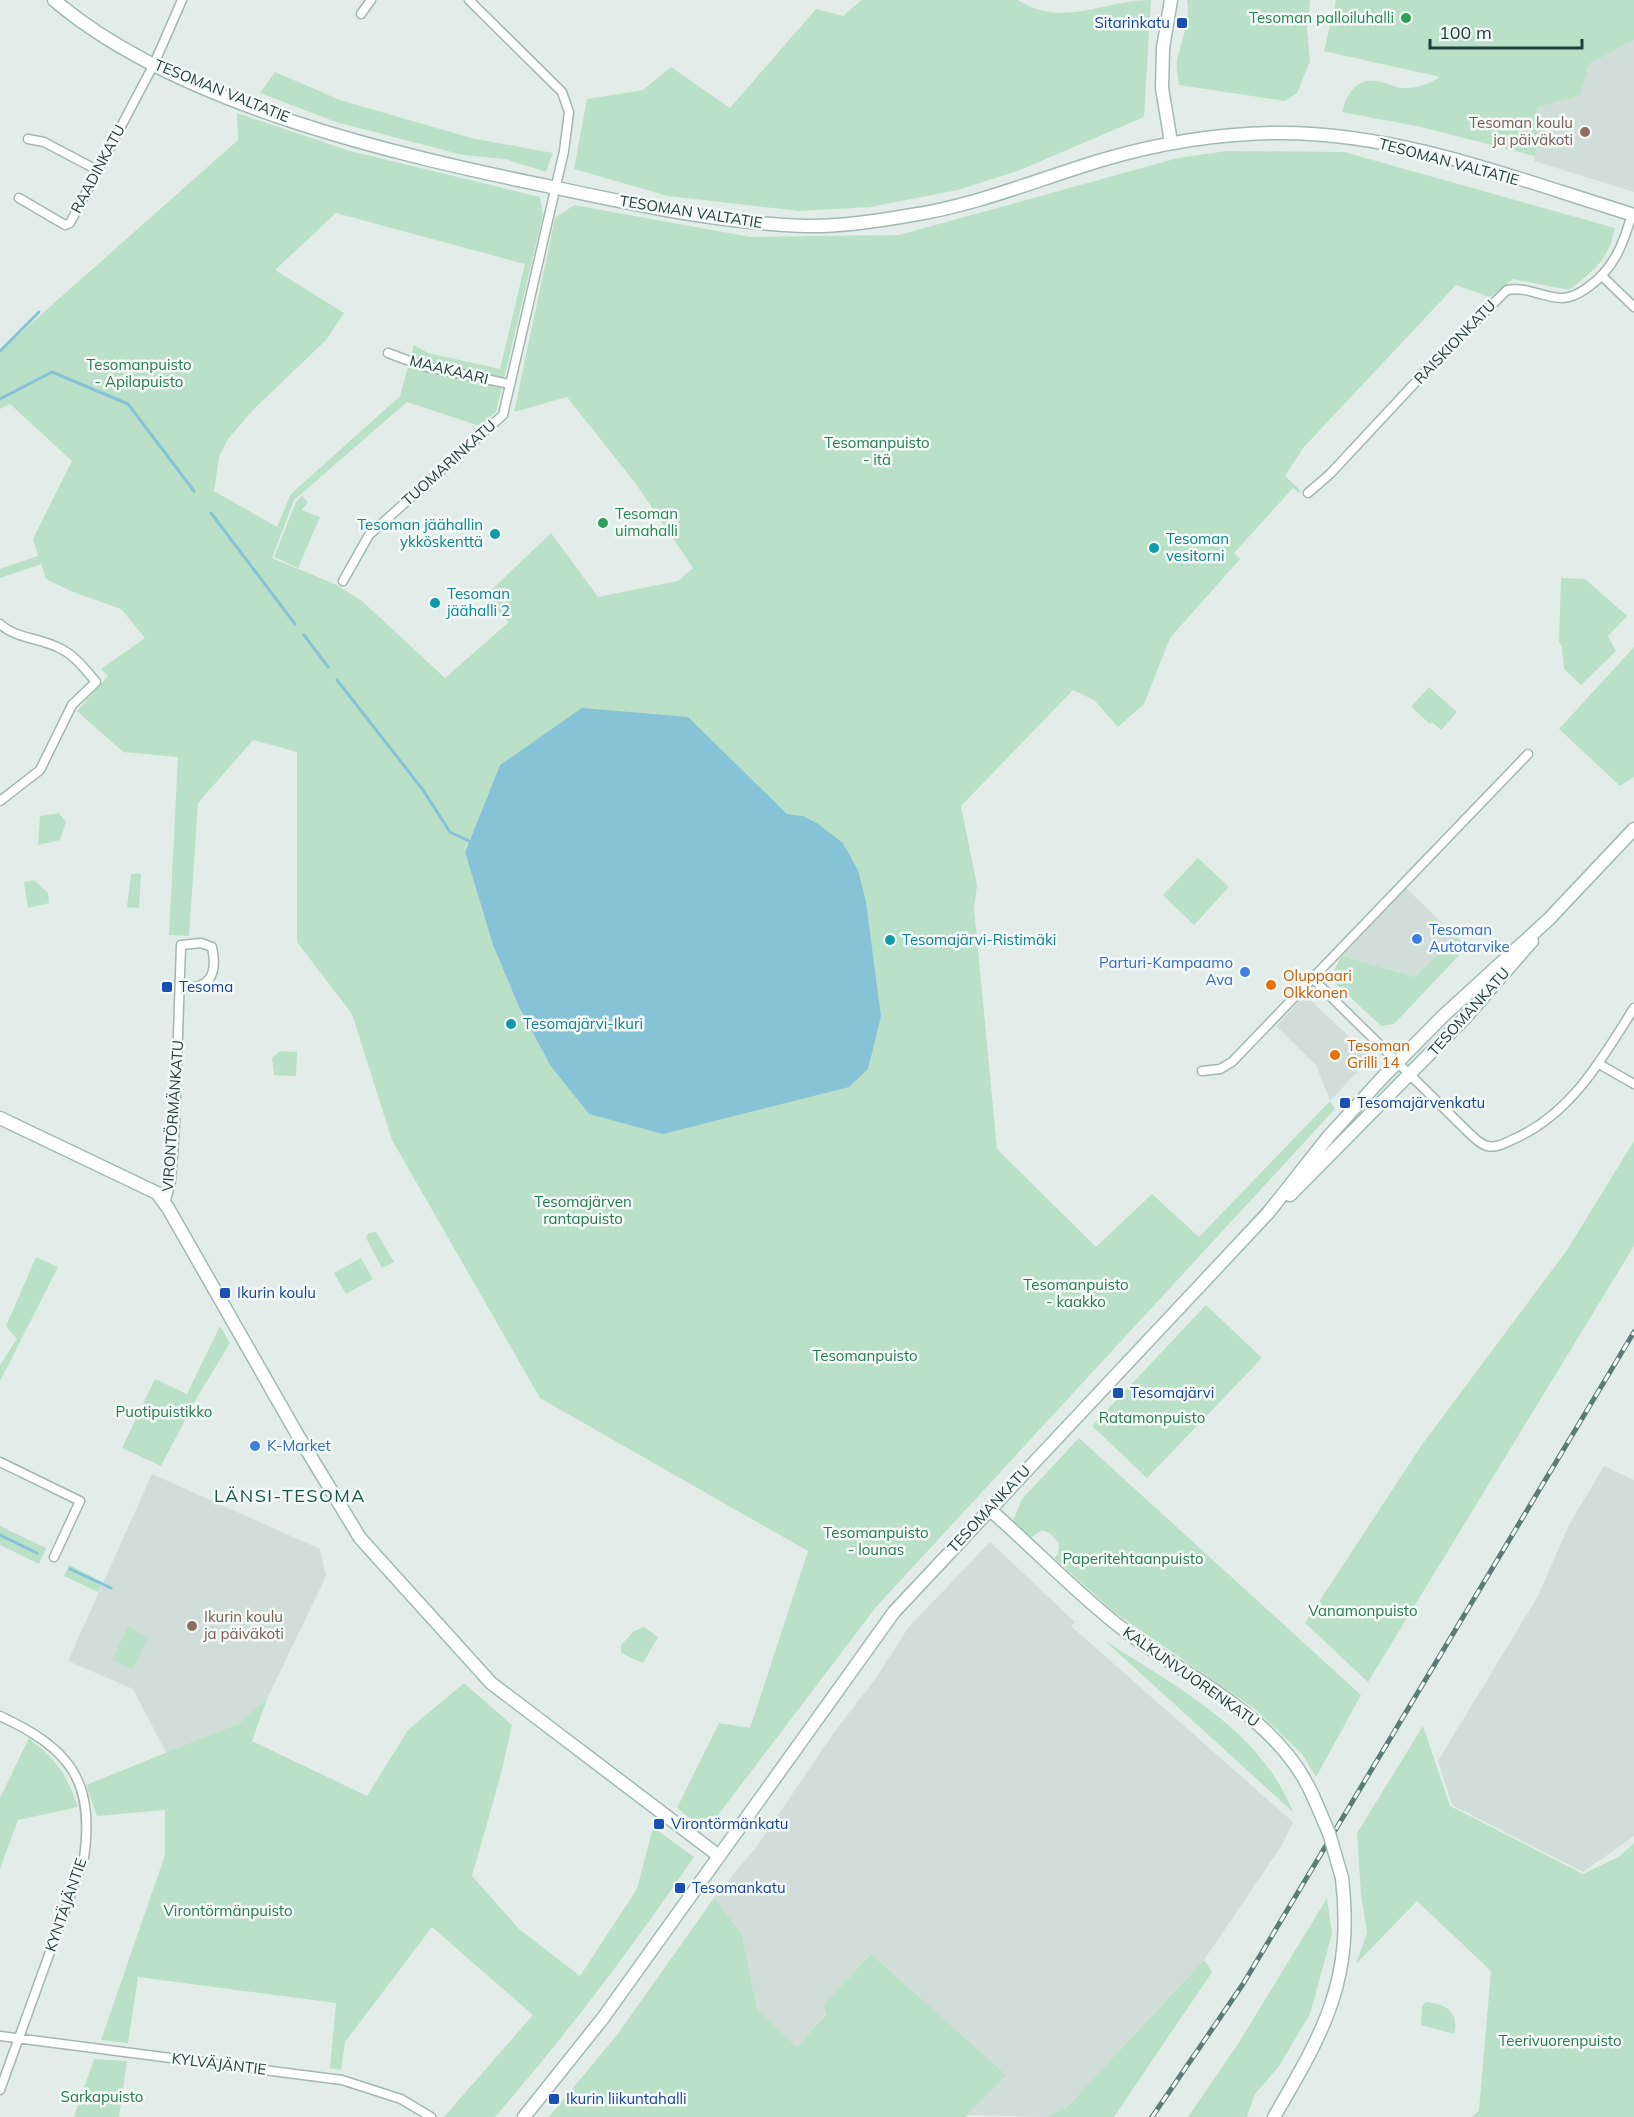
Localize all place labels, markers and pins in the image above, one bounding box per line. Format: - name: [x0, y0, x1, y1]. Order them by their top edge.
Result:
- place label: Tesoman palloiluhalli: [1249, 8, 1394, 27]
- marker: Tesoman palloiluhalli: [1399, 11, 1413, 25]
- place label: Sitarinkatu: [1094, 13, 1170, 32]
- marker: Sitarinkatu: [1175, 16, 1189, 30]
- place label: Tesoman koulu ja päiväkoti: [1469, 113, 1573, 149]
- marker: Tesoman koulu ja päiväkoti: [1578, 125, 1592, 139]
- place label: Tesoman uimahalli: [615, 504, 678, 540]
- place label: Tesoman jäähallin ykköskenttä: [357, 515, 483, 551]
- marker: Tesoman uimahalli: [596, 516, 610, 530]
- marker: Tesoman jäähallin ykköskenttä: [488, 527, 502, 541]
- place label: Tesoman vesitorni: [1166, 529, 1229, 565]
- marker: Tesoman vesitorni: [1147, 541, 1161, 555]
- place label: Tesoman jäähalli 2: [446, 584, 510, 620]
- marker: Tesoman jäähalli 2: [428, 596, 442, 610]
- place label: Tesoman Autotarvike: [1429, 920, 1510, 956]
- place label: Tesomajärvi-Ristimäki: [902, 930, 1056, 949]
- marker: Tesoman Autotarvike: [1410, 932, 1424, 946]
- marker: Tesomajärvi-Ristimäki: [883, 933, 897, 947]
- place label: Parturi-Kampaamo Ava: [1099, 953, 1233, 989]
- marker: Parturi-Kampaamo Ava: [1238, 965, 1252, 979]
- place label: Oluppaari Olkkonen: [1283, 966, 1352, 1002]
- place label: Tesoma: [179, 977, 233, 996]
- marker: Oluppaari Olkkonen: [1264, 978, 1278, 992]
- marker: Tesoma: [160, 980, 174, 994]
- place label: Tesomajärvi-Ikuri: [523, 1014, 643, 1033]
- marker: Tesomajärvi-Ikuri: [504, 1017, 518, 1031]
- place label: Tesoman Grilli 14: [1347, 1036, 1410, 1072]
- marker: Tesoman Grilli 14: [1328, 1048, 1342, 1062]
- place label: Tesomajärvenkatu: [1357, 1093, 1485, 1112]
- marker: Tesomajärvenkatu: [1338, 1096, 1352, 1110]
- place label: Ikurin koulu: [237, 1283, 316, 1302]
- marker: Ikurin koulu: [218, 1286, 232, 1300]
- place label: Tesomajärvi: [1130, 1383, 1214, 1402]
- marker: Tesomajärvi: [1111, 1386, 1125, 1400]
- place label: K-Market: [267, 1436, 331, 1455]
- marker: K-Market: [248, 1439, 262, 1453]
- place label: Ikurin koulu ja päiväkoti: [203, 1607, 284, 1643]
- marker: Ikurin koulu ja päiväkoti: [185, 1619, 199, 1633]
- place label: Virontörmänkatu: [671, 1814, 788, 1833]
- marker: Virontörmänkatu: [652, 1817, 666, 1831]
- place label: Tesomankatu: [692, 1878, 786, 1897]
- marker: Tesomankatu: [673, 1881, 687, 1895]
- place label: Ikurin liikuntahalli: [566, 2089, 687, 2108]
- marker: Ikurin liikuntahalli: [547, 2092, 561, 2106]

